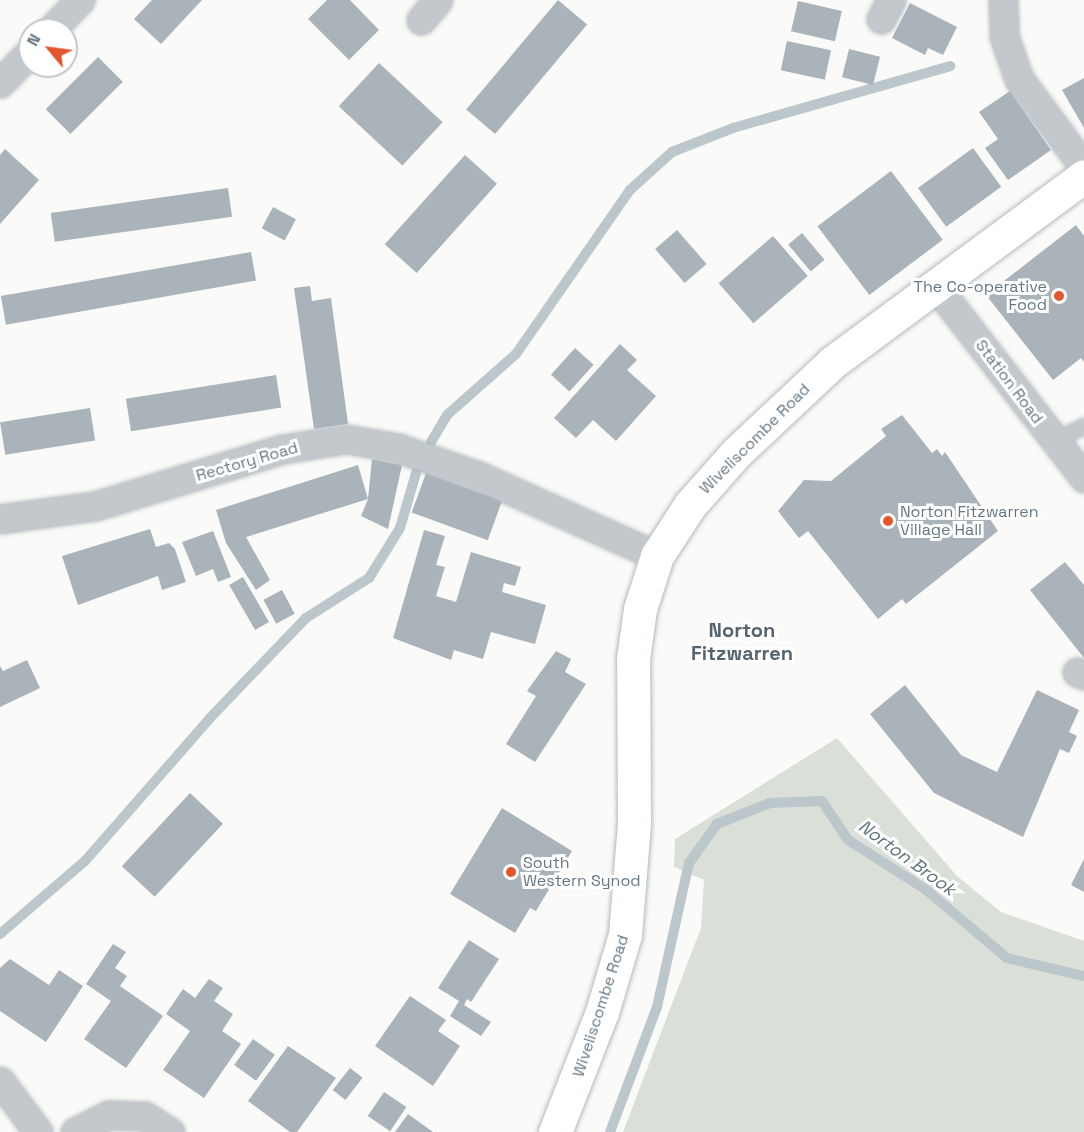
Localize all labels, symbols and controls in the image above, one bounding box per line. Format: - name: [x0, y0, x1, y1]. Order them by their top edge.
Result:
- north arrow: [18, 18, 78, 78]
- text: N: [22, 30, 45, 50]
- place label: The Co-operative Food: [914, 277, 1047, 315]
- marker: The Co-operative Food: [1052, 289, 1066, 303]
- street label: Station Road: [971, 336, 1047, 428]
- street label: Wiveliscombe Road: [696, 380, 814, 498]
- street label: Rectory Road: [194, 438, 300, 486]
- place label: Norton Fitzwarren Village Hall: [900, 502, 1039, 540]
- marker: Norton Fitzwarren Village Hall: [881, 514, 895, 528]
- district label: Norton Fitzwarren: [691, 618, 793, 665]
- water label: Norton Brook: [854, 815, 960, 901]
- place label: South Western Synod: [523, 853, 641, 891]
- marker: South Western Synod: [504, 865, 518, 879]
- street label: Wiveliscombe Road: [569, 932, 633, 1080]

